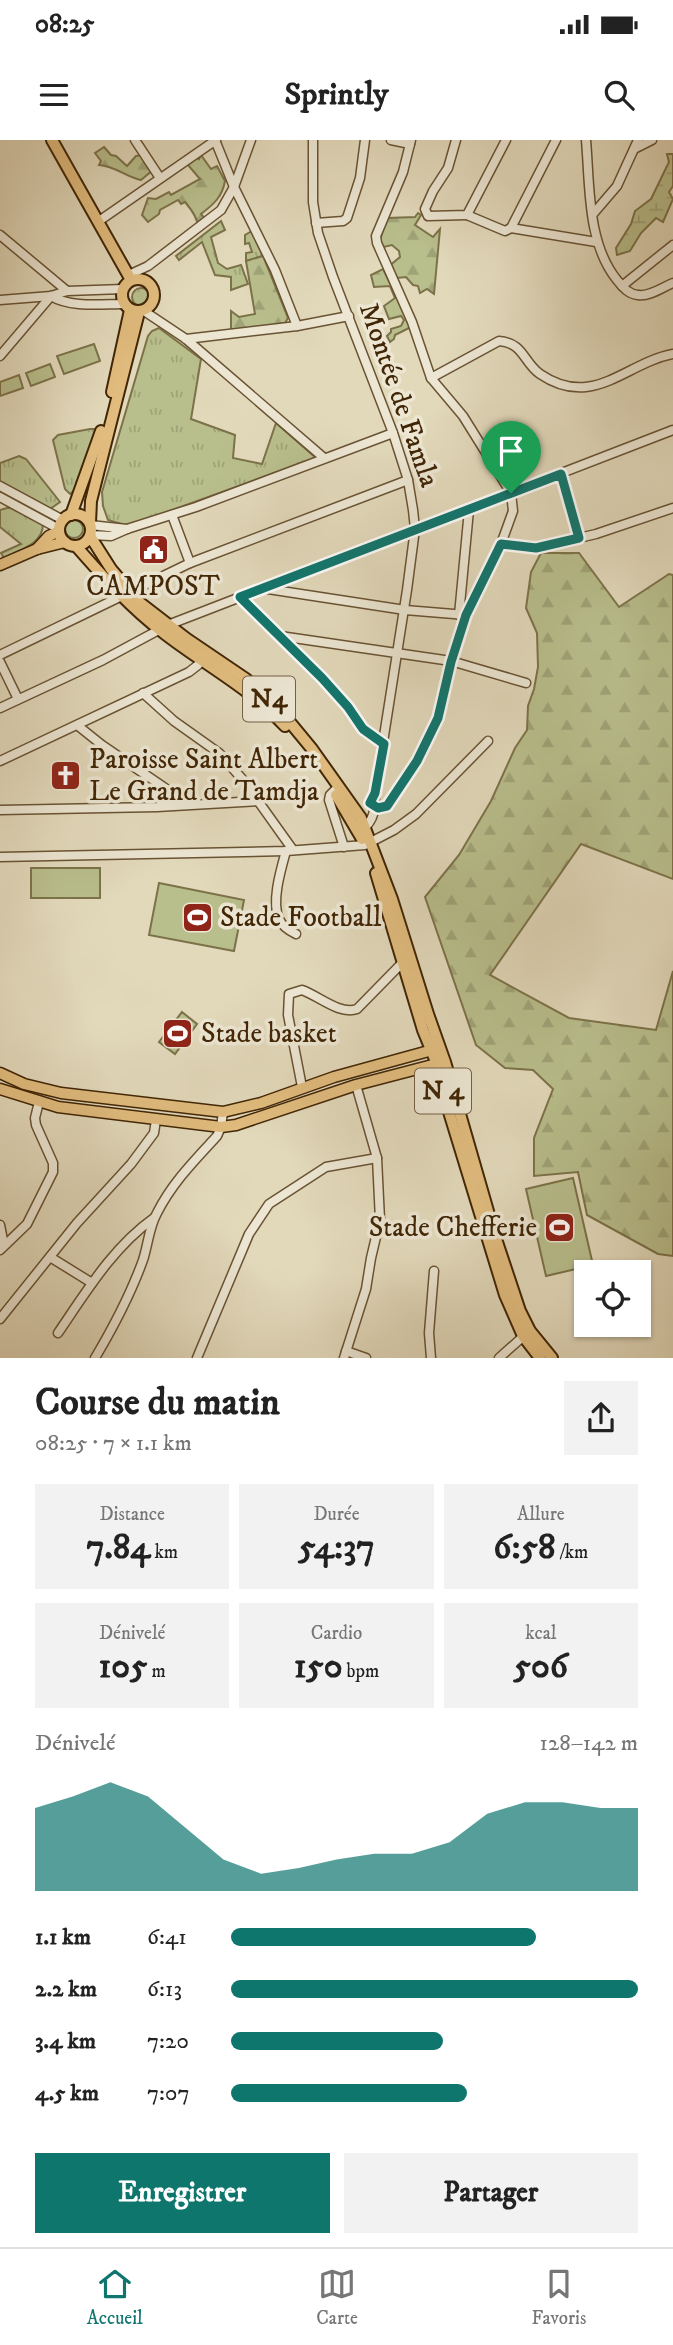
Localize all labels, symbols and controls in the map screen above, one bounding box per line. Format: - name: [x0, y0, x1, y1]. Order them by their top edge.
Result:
- text: 08:25: [35, 8, 94, 41]
- text: Sprintly: [284, 75, 389, 115]
- icon: menu: [35, 76, 73, 114]
- icon: search: [600, 76, 638, 114]
- street label: Montée de Famla: [351, 298, 447, 492]
- pin: [481, 421, 541, 493]
- icon: arrive: [492, 432, 530, 470]
- public building icon: CAMPOST: [136, 532, 170, 566]
- place label: CAMPOST: [86, 569, 220, 604]
- road number: N4: [243, 677, 295, 722]
- place label: Paroisse Saint Albert Le Grand de Tamdja: [89, 742, 319, 809]
- church icon: Paroisse Saint Albert Le Grand de Tamdja: [49, 758, 83, 792]
- sports icon: Stade Football: [180, 900, 214, 934]
- place label: Stade Football: [220, 900, 382, 935]
- sports icon: Stade basket: [161, 1016, 195, 1050]
- place label: Stade basket: [201, 1016, 337, 1051]
- road number: N 4: [415, 1068, 471, 1114]
- place label: Stade Chefferie: [369, 1210, 537, 1245]
- sports icon: Stade Chefferie: [543, 1210, 577, 1244]
- map controls: [574, 1260, 651, 1337]
- button: locate: [574, 1260, 651, 1337]
- text: Course du matin: [35, 1379, 280, 1427]
- button: share: [564, 1381, 638, 1455]
- text: 08:25 · 7 × 1.1 km: [35, 1429, 192, 1458]
- text: Distance: [99, 1503, 165, 1526]
- text: Durée: [313, 1503, 360, 1526]
- text: Allure: [517, 1503, 565, 1526]
- text: 7.84: [86, 1526, 150, 1570]
- text: 54:37: [298, 1526, 375, 1570]
- text: 6:58: [493, 1526, 555, 1570]
- text: km: [150, 1541, 178, 1564]
- text: /km: [555, 1541, 588, 1564]
- text: Dénivelé: [99, 1622, 165, 1645]
- text: Cardio: [311, 1622, 362, 1645]
- text: kcal: [525, 1622, 556, 1645]
- text: 105: [99, 1645, 147, 1689]
- text: 150: [294, 1645, 343, 1689]
- text: 506: [514, 1645, 568, 1689]
- text: m: [147, 1660, 166, 1683]
- text: bpm: [343, 1660, 379, 1683]
- text: Dénivelé: [35, 1729, 116, 1758]
- text: 128–142 m: [539, 1729, 638, 1758]
- text: 1.1 km: [35, 1923, 91, 1952]
- text: 6:41: [147, 1923, 187, 1952]
- text: 2.2 km: [35, 1975, 97, 2004]
- text: 6:13: [147, 1975, 182, 2004]
- text: 3.4 km: [35, 2027, 96, 2056]
- text: 7:20: [147, 2027, 189, 2056]
- text: 4.5 km: [35, 2079, 99, 2108]
- text: 7:07: [147, 2079, 190, 2108]
- button: Enregistrer: [35, 2153, 330, 2233]
- button: Partager: [344, 2153, 638, 2233]
- tab: Accueil: [87, 2265, 143, 2330]
- tab: Carte: [316, 2265, 358, 2330]
- tab: Favoris: [531, 2265, 586, 2330]

